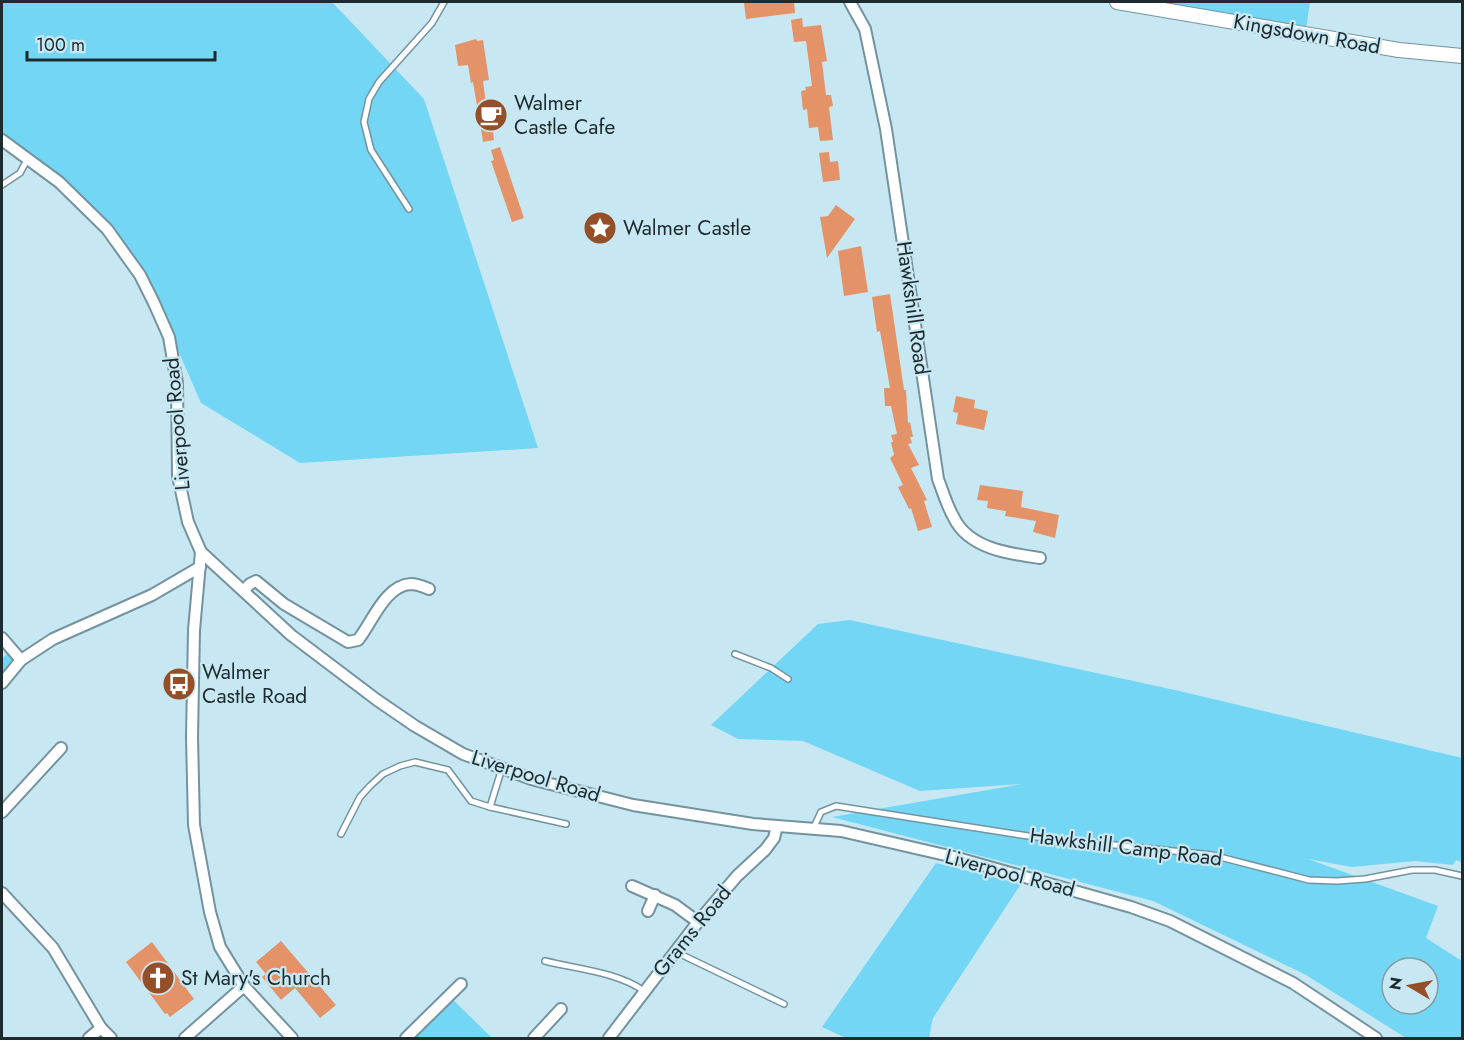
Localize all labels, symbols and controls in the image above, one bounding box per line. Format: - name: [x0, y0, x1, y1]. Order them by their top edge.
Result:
- street label: Kingsdown Road: [1231, 6, 1383, 62]
- scale bar: [27, 24, 214, 62]
- text: 100 m: [36, 32, 85, 58]
- place label: Walmer Castle Cafe: [514, 88, 615, 142]
- cafe icon: Walmer Castle Cafe: [473, 97, 509, 133]
- place icon: Walmer Castle: [582, 210, 618, 246]
- place label: Walmer Castle: [623, 213, 751, 243]
- street label: Hawkshill Road: [889, 239, 937, 377]
- street label: Liverpool Road: [156, 356, 198, 492]
- place label: Walmer Castle Road: [202, 657, 307, 711]
- bus stop icon: Walmer Castle Road: [161, 666, 197, 702]
- street label: Liverpool Road: [468, 742, 604, 810]
- street label: Hawkshill Camp Road: [1028, 820, 1224, 874]
- street label: Liverpool Road: [942, 841, 1078, 905]
- street label: Grams Road: [646, 879, 738, 983]
- north arrow: [1380, 956, 1440, 1016]
- church icon: St Mary's Church: [140, 960, 176, 996]
- place label: St Mary's Church: [181, 963, 331, 993]
- text: N: [1383, 975, 1408, 992]

